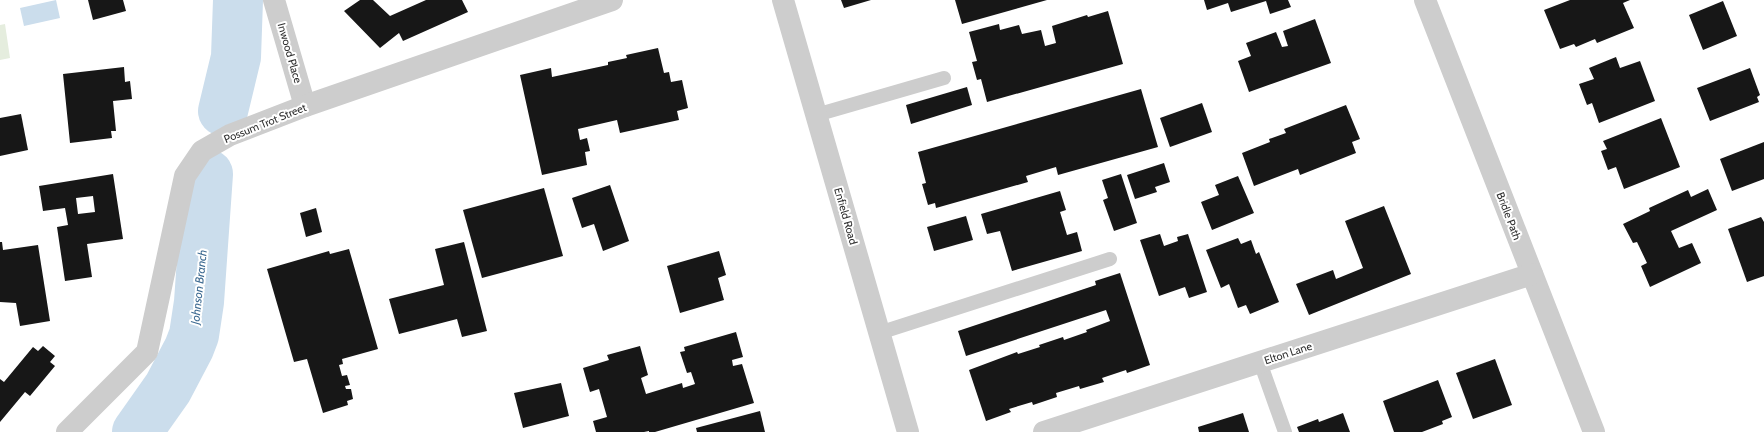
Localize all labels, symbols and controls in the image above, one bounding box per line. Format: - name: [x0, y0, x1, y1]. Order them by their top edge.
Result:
- street label: Inwood Place: [275, 21, 305, 85]
- street label: Possum Trot Street: [222, 100, 309, 146]
- street label: Enfield Road: [831, 186, 861, 246]
- street label: Bridle Path: [1493, 190, 1525, 242]
- water label: Johnson Branch: [187, 249, 210, 326]
- street label: Elton Lane: [1262, 339, 1314, 367]

